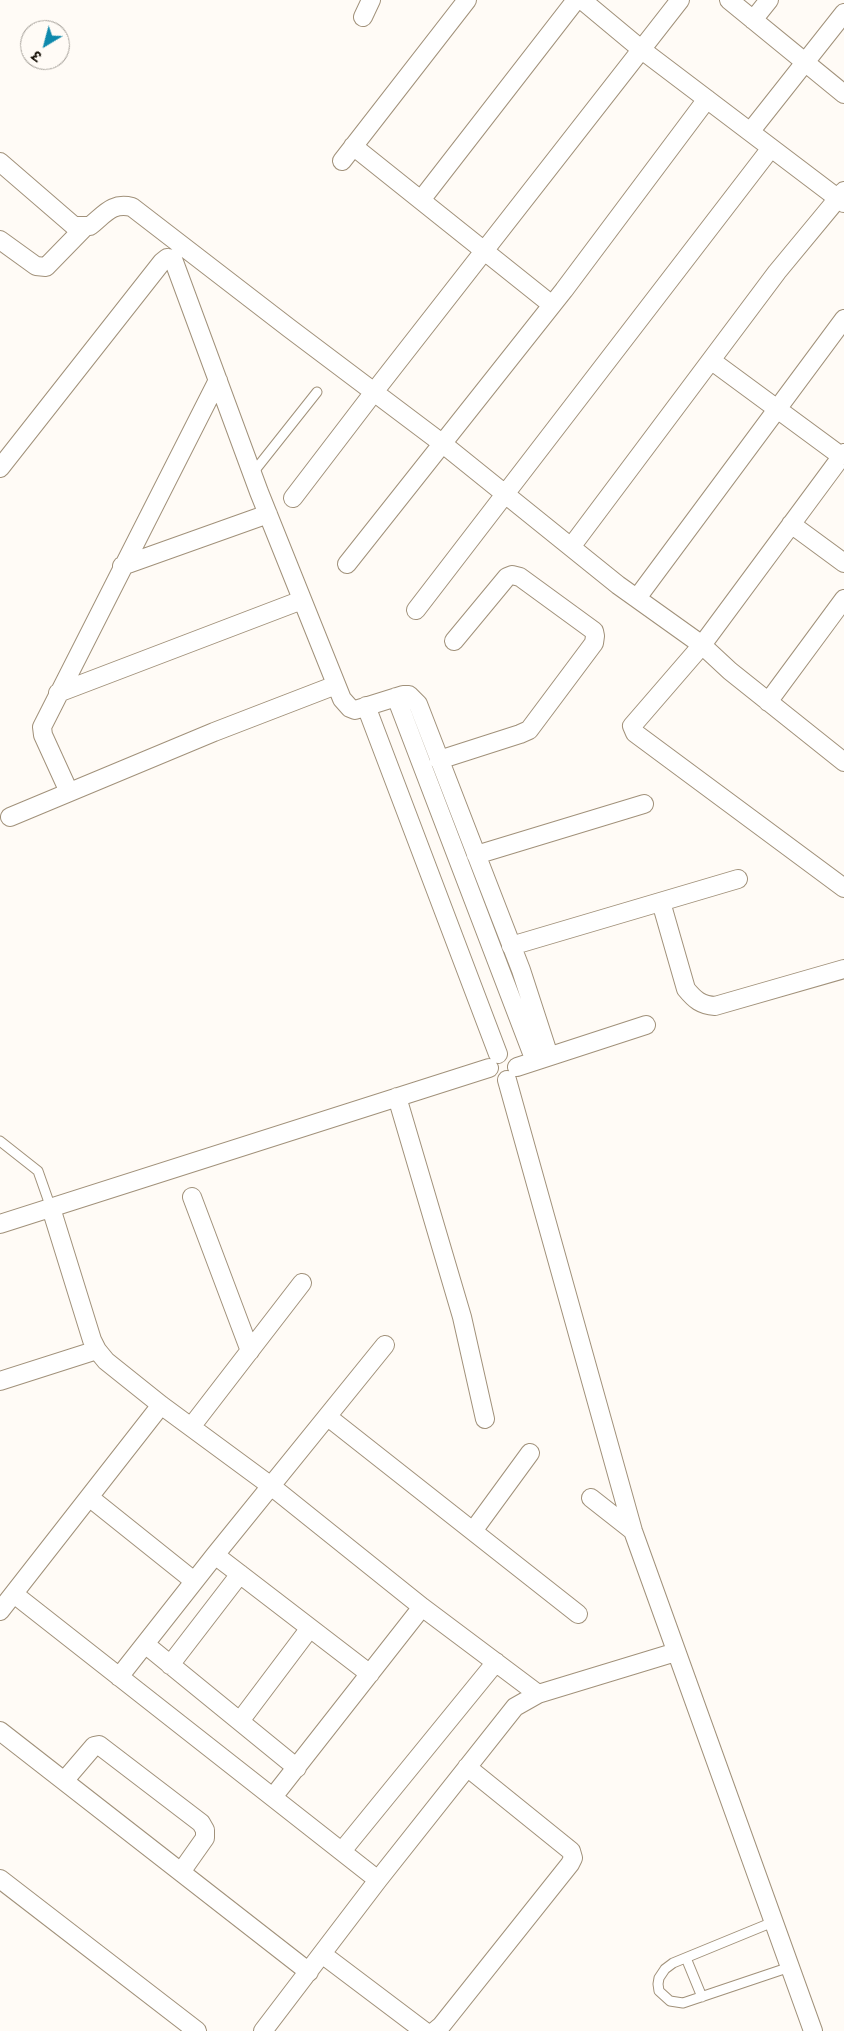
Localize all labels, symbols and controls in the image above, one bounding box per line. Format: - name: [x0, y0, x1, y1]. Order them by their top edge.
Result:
- north arrow: [20, 20, 70, 70]
- text: उ: [27, 46, 46, 67]

